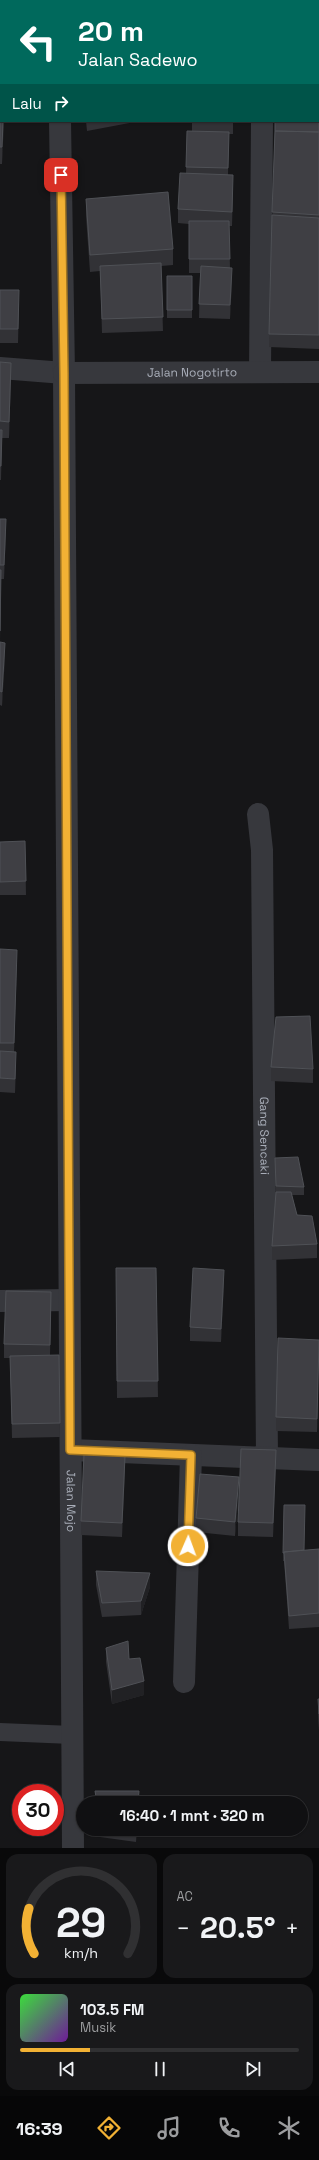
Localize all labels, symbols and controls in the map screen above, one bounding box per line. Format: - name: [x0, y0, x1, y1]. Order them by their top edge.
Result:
- text: 20 m: [78, 13, 144, 49]
- icon: left: [12, 16, 64, 68]
- text: Jalan Sadewo: [78, 48, 198, 71]
- icon: right: [50, 92, 72, 114]
- text: Lalu: [12, 94, 42, 113]
- pin: [44, 158, 78, 192]
- icon: arrive: [50, 164, 72, 186]
- street label: Jalan Nogotirto: [147, 364, 237, 381]
- street label: Gang Sencaki: [256, 1097, 273, 1175]
- street label: Jalan Mojo: [63, 1470, 79, 1532]
- position arrow: [167, 1525, 209, 1567]
- speed limit sign: 30: [12, 1784, 64, 1836]
- text: 16:40 · 1 mnt · 320 m: [119, 1806, 265, 1825]
- text: AC: [177, 1888, 193, 1905]
- text: 29: [56, 1896, 106, 1949]
- text: 20.5°: [200, 1908, 276, 1947]
- text: −: [177, 1914, 190, 1942]
- text: +: [285, 1914, 299, 1942]
- text: km/h: [64, 1944, 98, 1962]
- text: 103.5 FM: [80, 2000, 144, 2019]
- text: Musik: [80, 2019, 116, 2036]
- icon: previous: [56, 2058, 78, 2080]
- icon: pause: [149, 2058, 171, 2080]
- icon: next: [242, 2058, 264, 2080]
- icon: directions: [95, 2114, 123, 2142]
- icon: music: [155, 2114, 183, 2142]
- icon: phone: [215, 2114, 243, 2142]
- icon: climate: [275, 2114, 303, 2142]
- text: 16:39: [16, 2117, 63, 2140]

